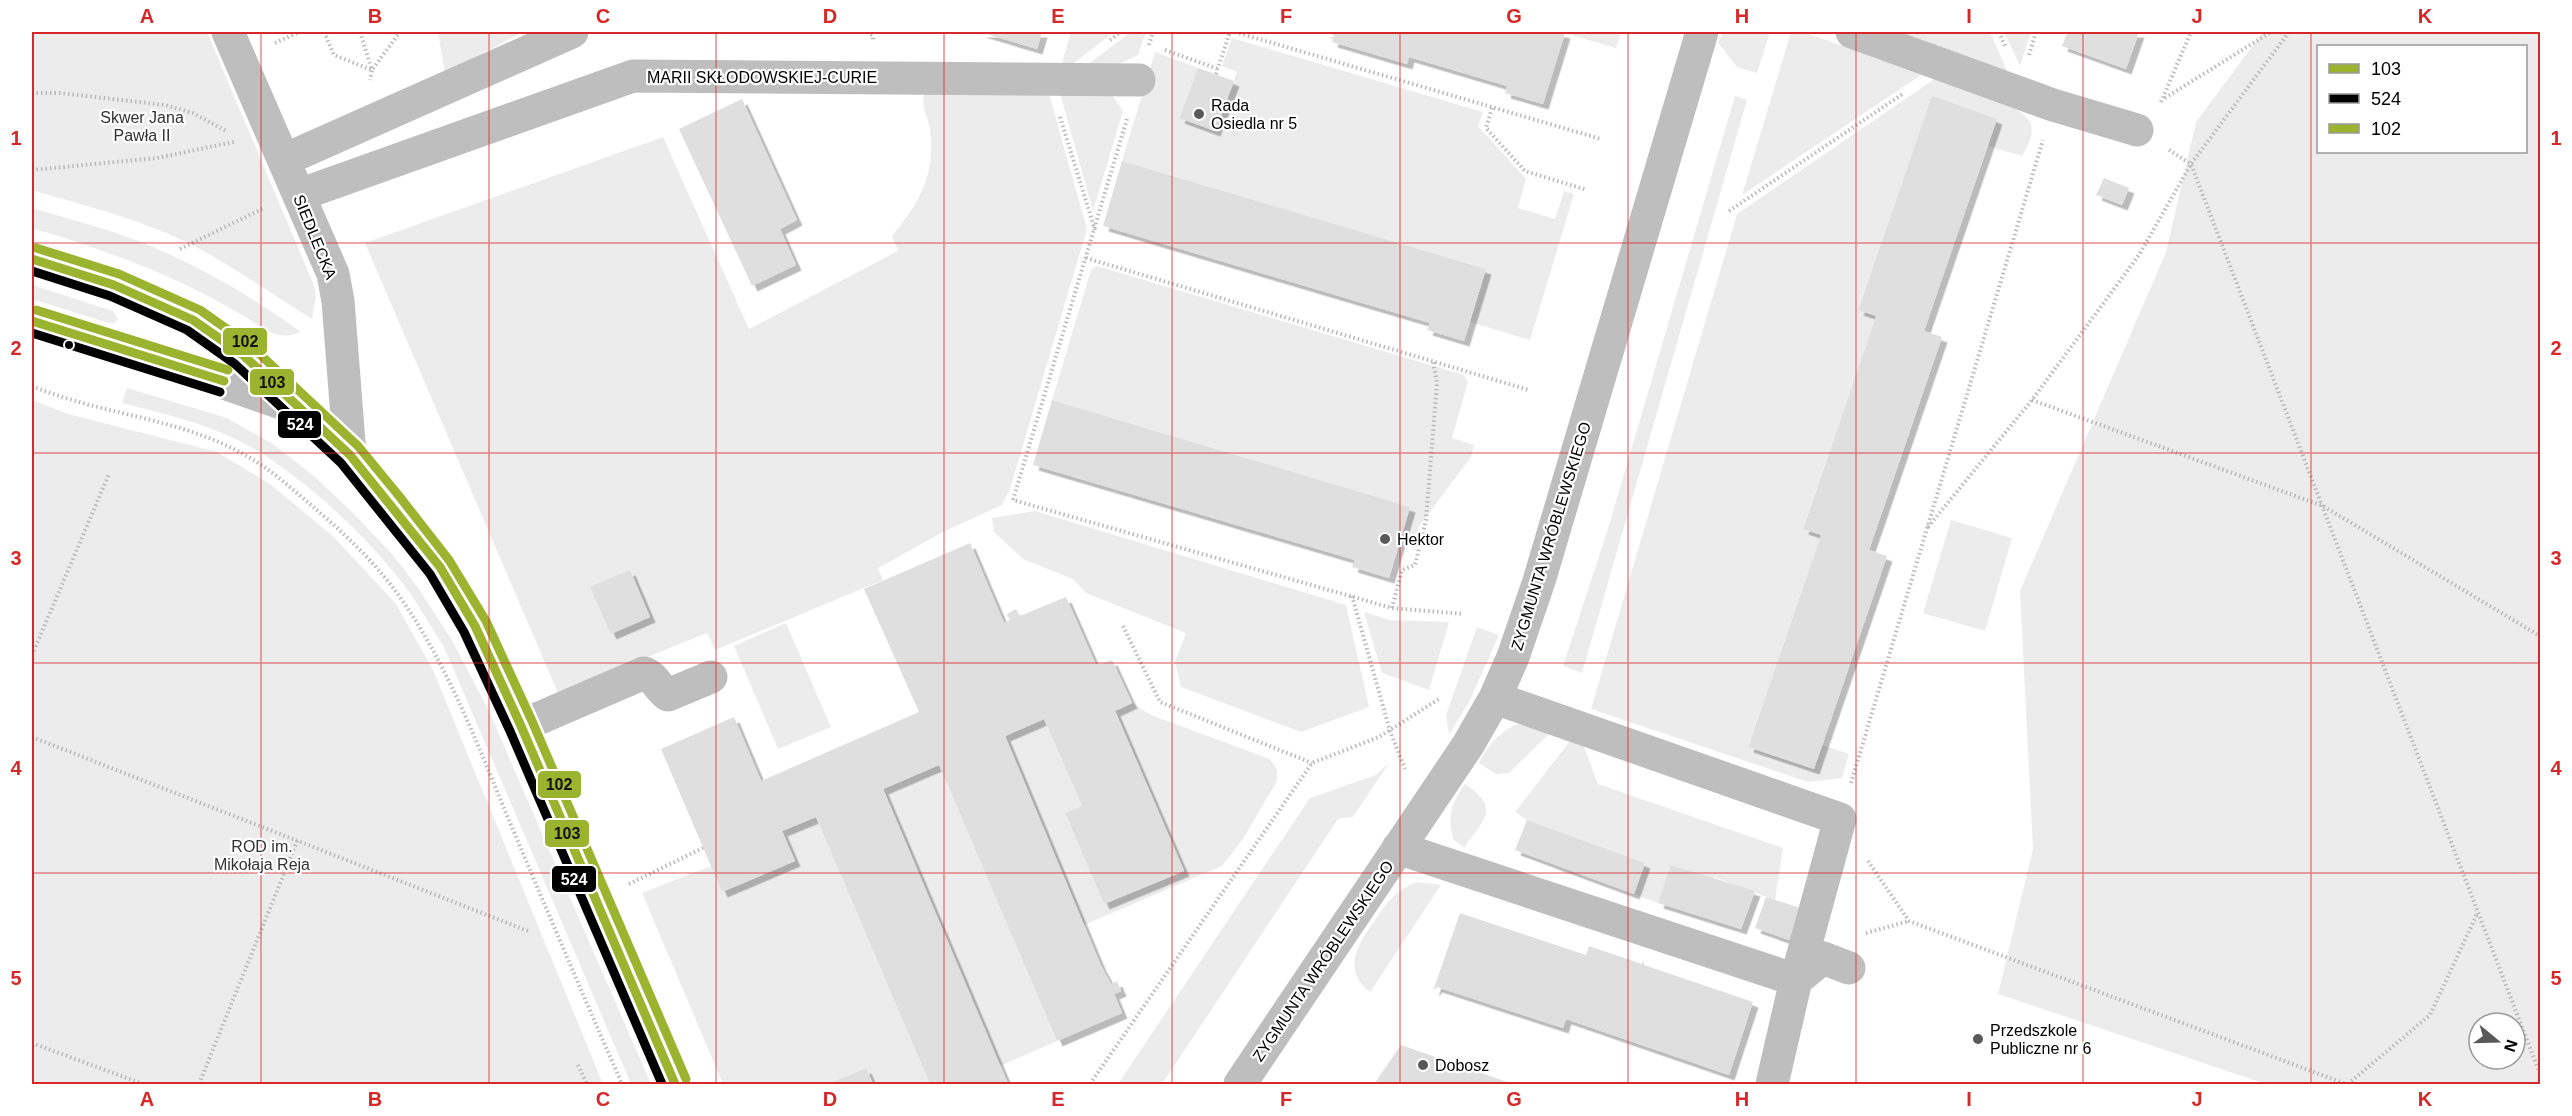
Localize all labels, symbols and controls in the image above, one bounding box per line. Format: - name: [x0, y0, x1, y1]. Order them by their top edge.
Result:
- text: A: [140, 5, 154, 27]
- text: B: [368, 5, 382, 27]
- text: C: [596, 5, 610, 27]
- text: D: [823, 5, 837, 27]
- text: E: [1051, 5, 1065, 27]
- text: F: [1280, 5, 1292, 27]
- text: G: [1506, 5, 1522, 27]
- text: H: [1735, 5, 1749, 27]
- text: I: [1966, 5, 1972, 27]
- text: J: [2191, 5, 2203, 27]
- text: K: [2418, 5, 2433, 27]
- legend: [2317, 45, 2527, 153]
- text: 103: [2371, 59, 2401, 79]
- street label: MARII SKŁODOWSKIEJ-CURIE: [647, 69, 877, 86]
- text: 524: [2371, 89, 2401, 109]
- place label: Rada Osiedla nr 5: [1211, 97, 1297, 132]
- marker: Rada Osiedla nr 5: [1192, 107, 1206, 121]
- park label: Skwer Jana Pawła II: [100, 109, 184, 144]
- text: 102: [2371, 119, 2401, 139]
- text: 1: [10, 127, 22, 149]
- text: 1: [2550, 127, 2562, 149]
- street label: SIEDLECKA: [290, 192, 340, 282]
- line badge: 102: [222, 327, 268, 356]
- text: 102: [232, 333, 258, 350]
- text: 2: [10, 337, 22, 359]
- text: 2: [2550, 337, 2562, 359]
- unlabelled marker: [63, 339, 75, 351]
- line badge: 103: [249, 368, 295, 396]
- text: 103: [259, 374, 285, 391]
- line badge: 524: [277, 410, 322, 439]
- text: 524: [287, 416, 313, 433]
- street label: ZYGMUNTA WRÓBLEWSKIEGO: [1507, 419, 1594, 652]
- place label: Hektor: [1397, 531, 1445, 548]
- marker: Hektor: [1378, 532, 1392, 546]
- text: 3: [10, 547, 22, 569]
- text: 3: [2550, 547, 2562, 569]
- text: 4: [10, 757, 22, 779]
- text: 4: [2550, 757, 2562, 779]
- line badge: 102: [537, 770, 582, 799]
- text: 102: [546, 776, 572, 793]
- line badge: 103: [544, 819, 590, 848]
- text: 103: [554, 825, 580, 842]
- park label: ROD im. Mikołaja Reja: [214, 838, 310, 873]
- street label: ZYGMUNTA WRÓBLEWSKIEGO: [1249, 857, 1397, 1064]
- line badge: 524: [551, 865, 597, 893]
- text: 524: [561, 871, 587, 888]
- text: 5: [10, 967, 22, 989]
- text: 5: [2550, 967, 2562, 989]
- north arrow: [2467, 1011, 2527, 1071]
- place label: Przedszkole Publiczne nr 6: [1990, 1022, 2091, 1057]
- marker: Przedszkole Publiczne nr 6: [1971, 1032, 1985, 1046]
- text: N: [2501, 1037, 2521, 1054]
- place label: Dobosz: [1435, 1057, 1489, 1074]
- marker: Dobosz: [1416, 1058, 1430, 1072]
- text: A: [140, 1088, 154, 1110]
- text: B: [368, 1088, 382, 1110]
- text: C: [596, 1088, 610, 1110]
- text: D: [823, 1088, 837, 1110]
- text: E: [1051, 1088, 1065, 1110]
- text: F: [1280, 1088, 1292, 1110]
- text: G: [1506, 1088, 1522, 1110]
- text: H: [1735, 1088, 1749, 1110]
- text: I: [1966, 1088, 1972, 1110]
- text: J: [2191, 1088, 2203, 1110]
- text: K: [2418, 1088, 2433, 1110]

